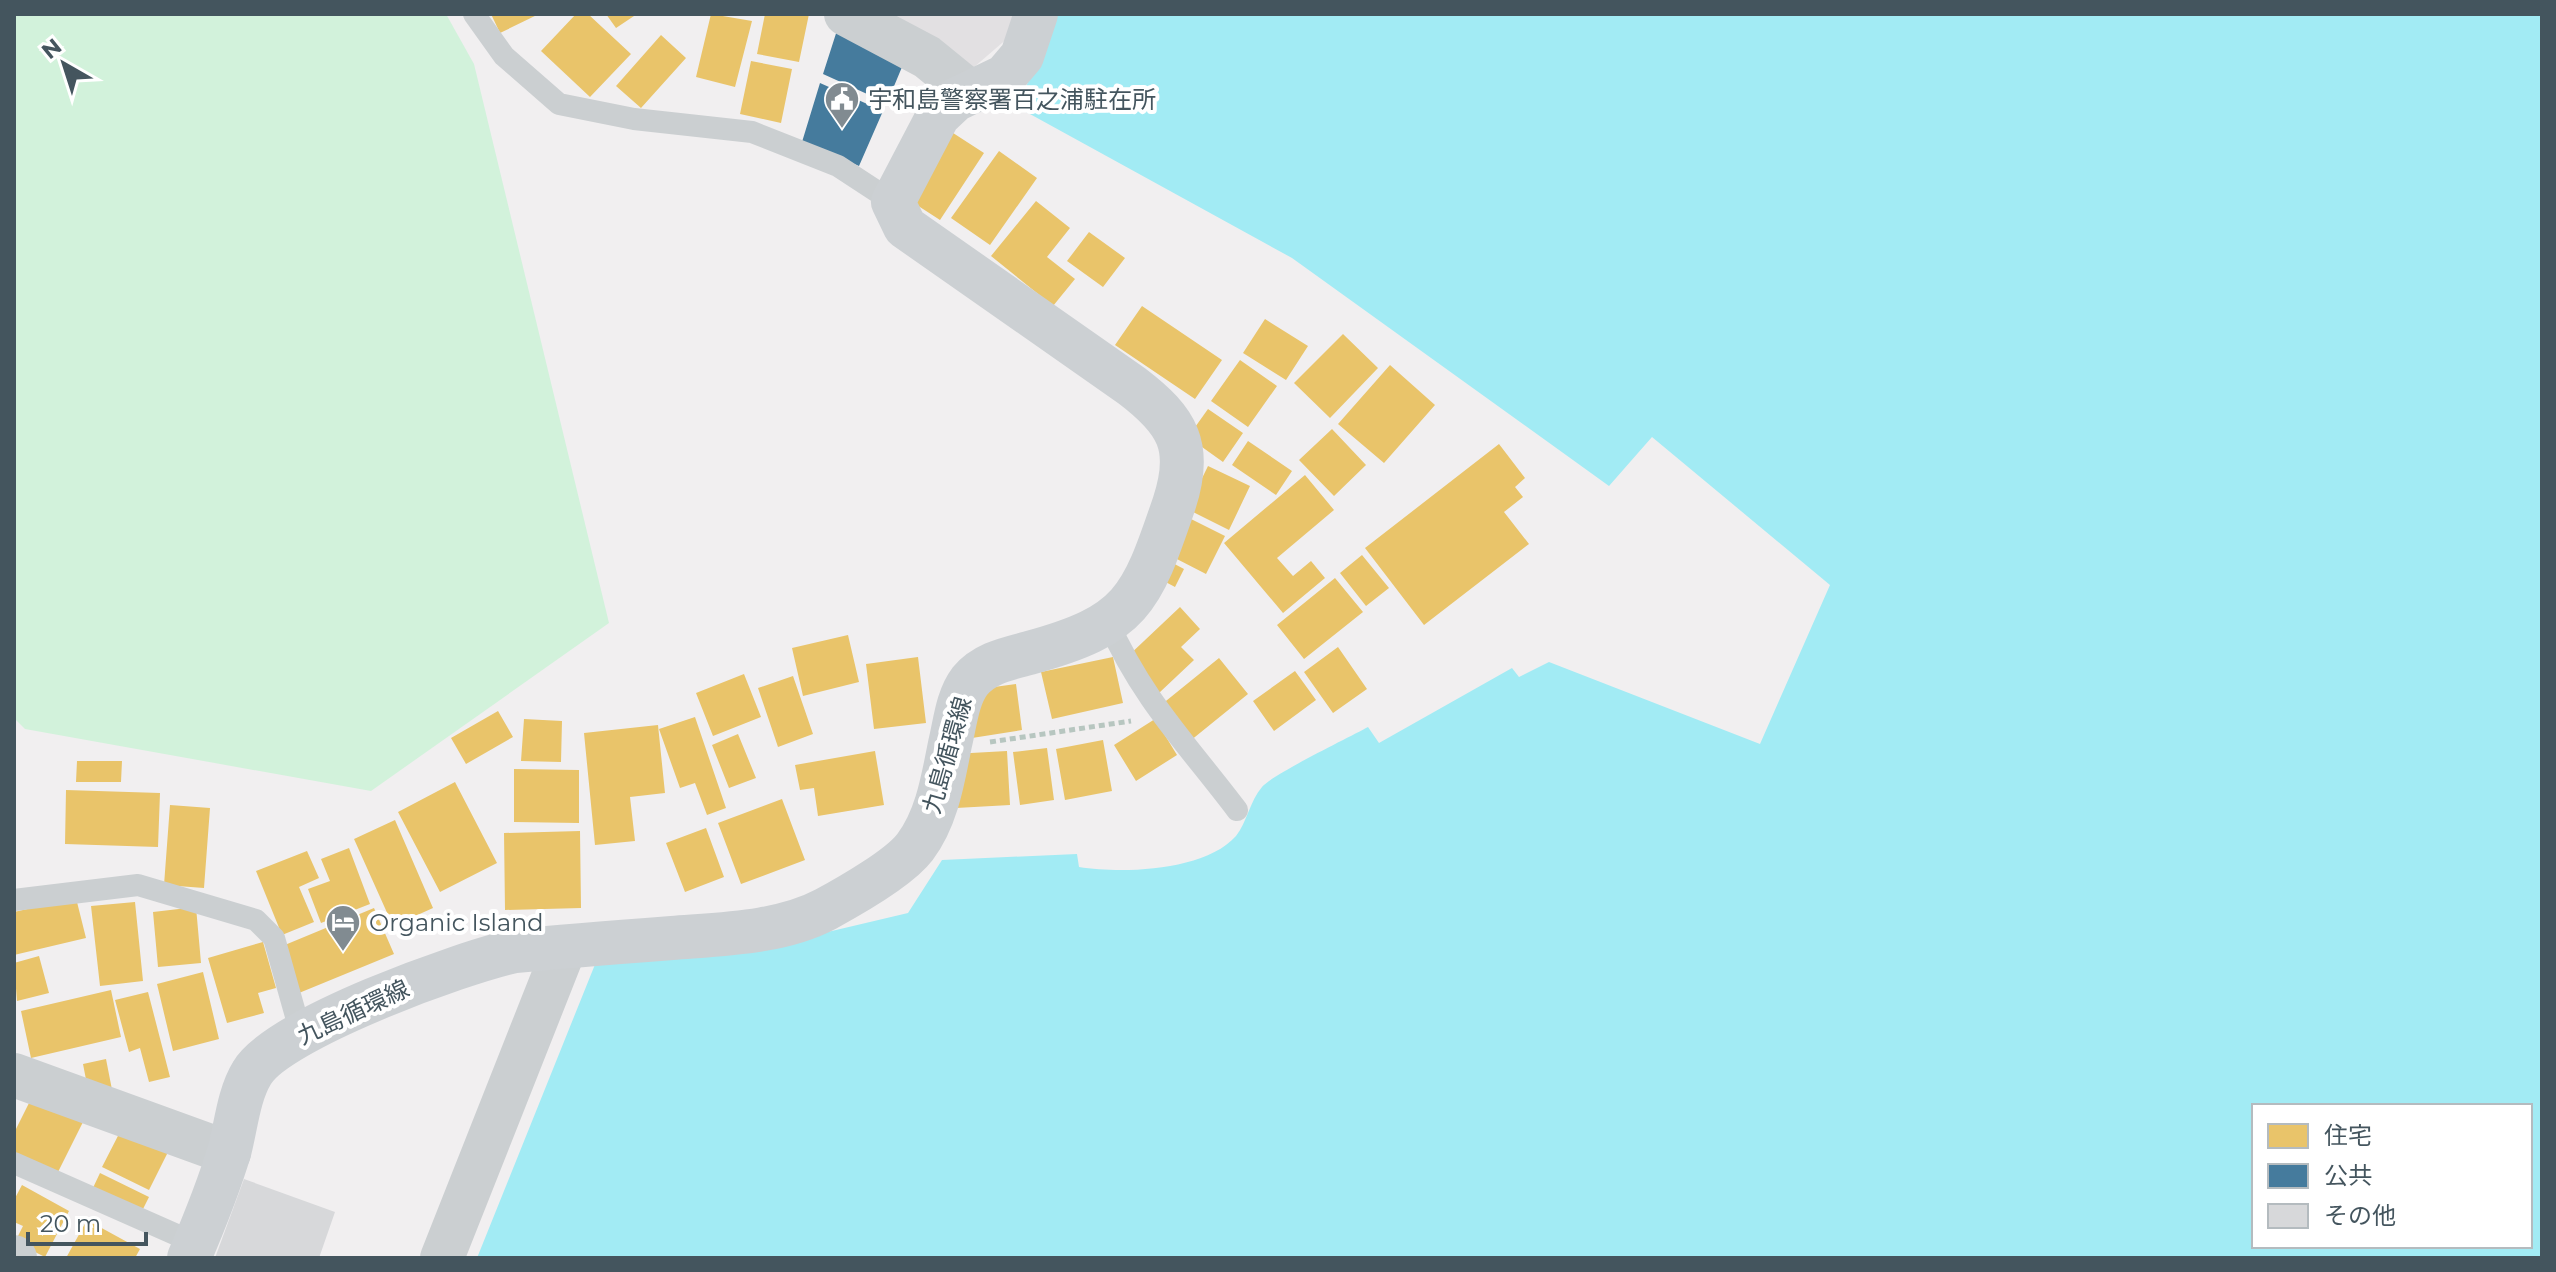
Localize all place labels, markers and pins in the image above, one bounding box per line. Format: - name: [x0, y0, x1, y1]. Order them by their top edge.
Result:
- public building icon: 宇和島警察署百之浦駐在所: [823, 80, 861, 130]
- place label: 宇和島警察署百之浦駐在所: [868, 85, 1156, 114]
- hotel icon: Organic Island: [324, 903, 362, 953]
- place label: Organic Island: [369, 908, 544, 937]

